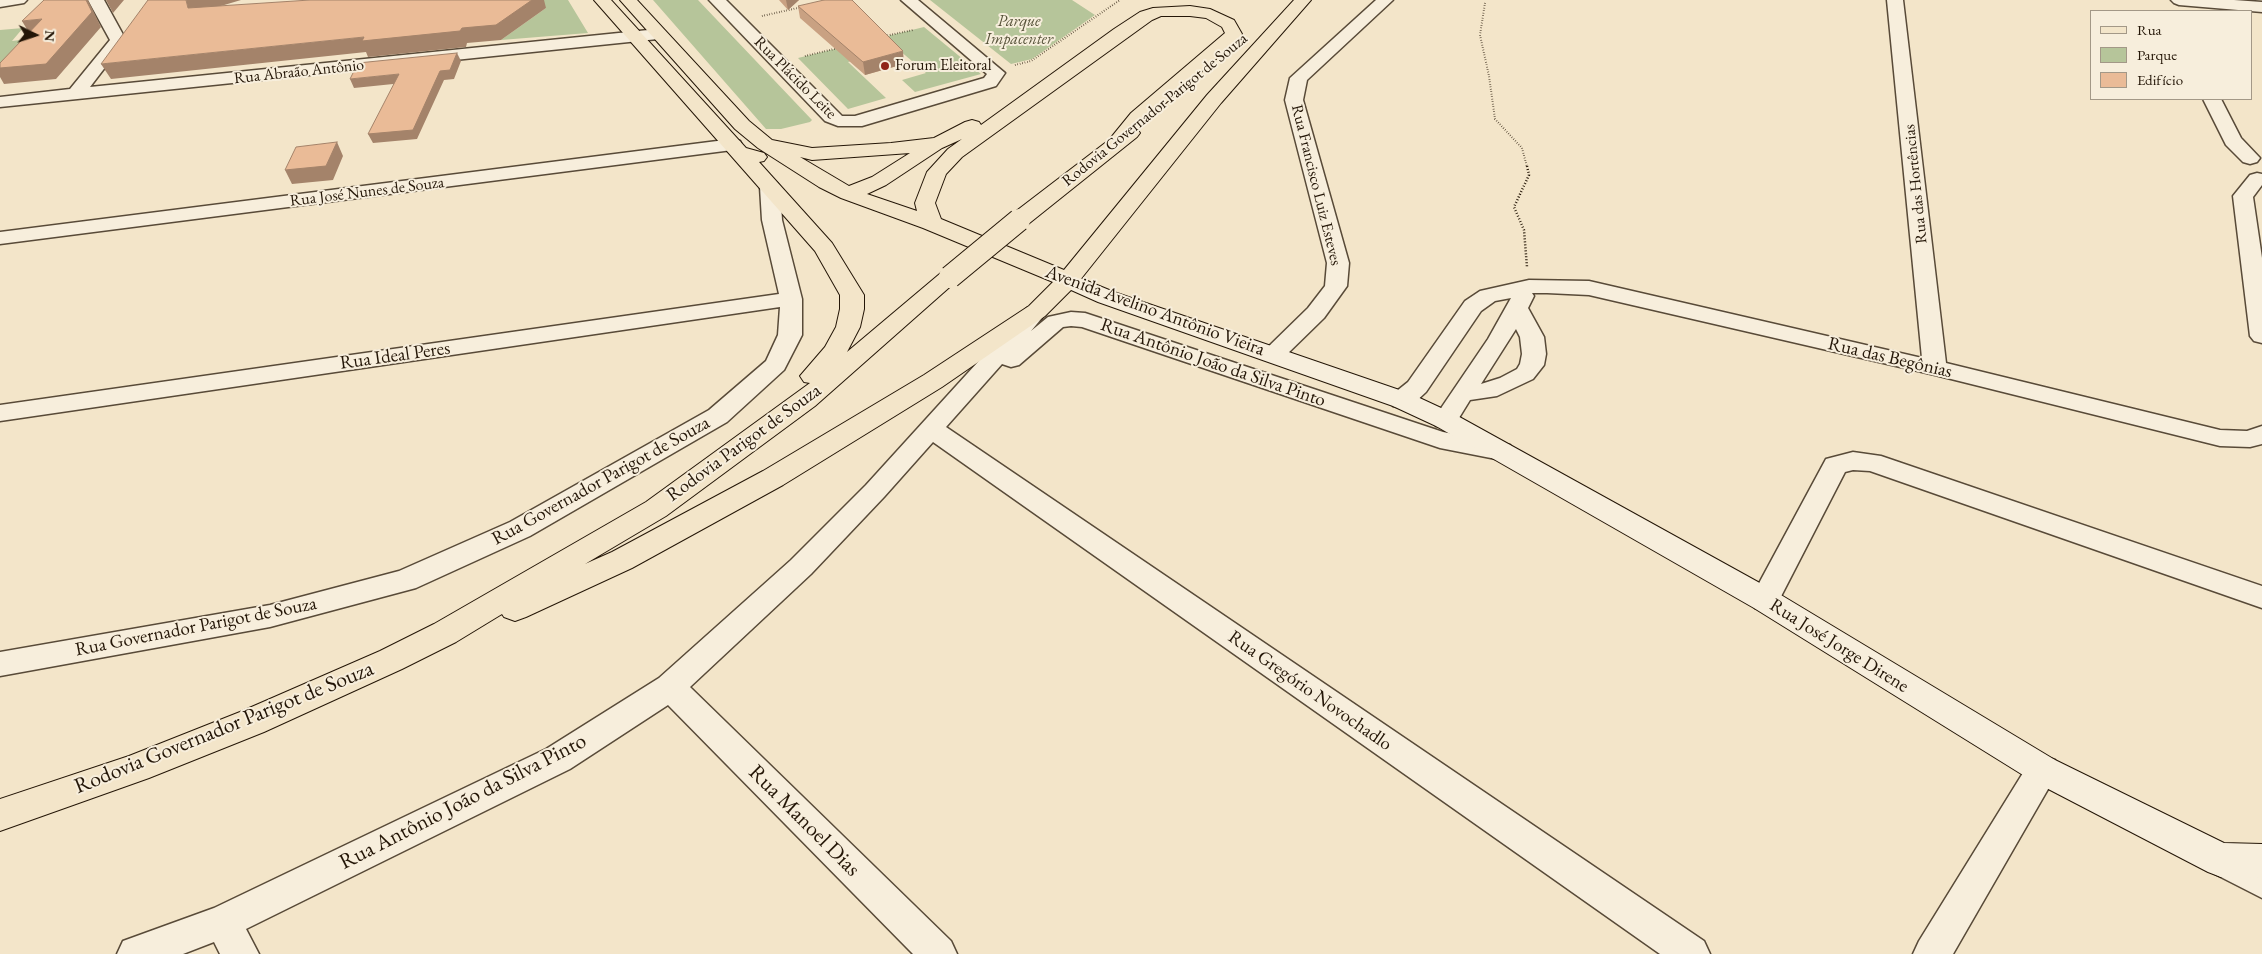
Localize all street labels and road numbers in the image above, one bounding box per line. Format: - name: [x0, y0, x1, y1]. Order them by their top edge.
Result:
- street label: Rodovia Governador Parigot de Souza: [1058, 29, 1252, 191]
- street label: Rua Plácido Leite: [750, 33, 840, 123]
- street label: Rua Abraão Antônio: [233, 56, 365, 88]
- street label: Rua Francisco Luiz Esteves: [1287, 103, 1345, 267]
- street label: Rua das Hortências: [1900, 123, 1932, 245]
- street label: Rua José Nunes de Souza: [289, 173, 445, 211]
- street label: Avenida Avelino Antônio Vieira: [1042, 261, 1268, 361]
- street label: Rua Antônio João da Silva Pinto: [1097, 314, 1329, 412]
- street label: Rua das Begônias: [1826, 333, 1954, 383]
- street label: Rua Ideal Peres: [338, 337, 452, 375]
- street label: Rodovia Parigot de Souza: [662, 379, 826, 507]
- street label: Rua Governador Parigot de Souza: [488, 411, 714, 551]
- street label: Rua Governador Parigot de Souza: [73, 592, 319, 662]
- street label: Rua José Jorge Direne: [1765, 594, 1913, 698]
- street label: Rua Gregório Novochadlo: [1224, 626, 1396, 756]
- street label: Rodovia Governador Parigot de Souza: [70, 656, 378, 800]
- street label: Rua Antônio João da Silva Pinto: [335, 728, 591, 876]
- street label: Rua Manoel Dias: [743, 760, 865, 882]

